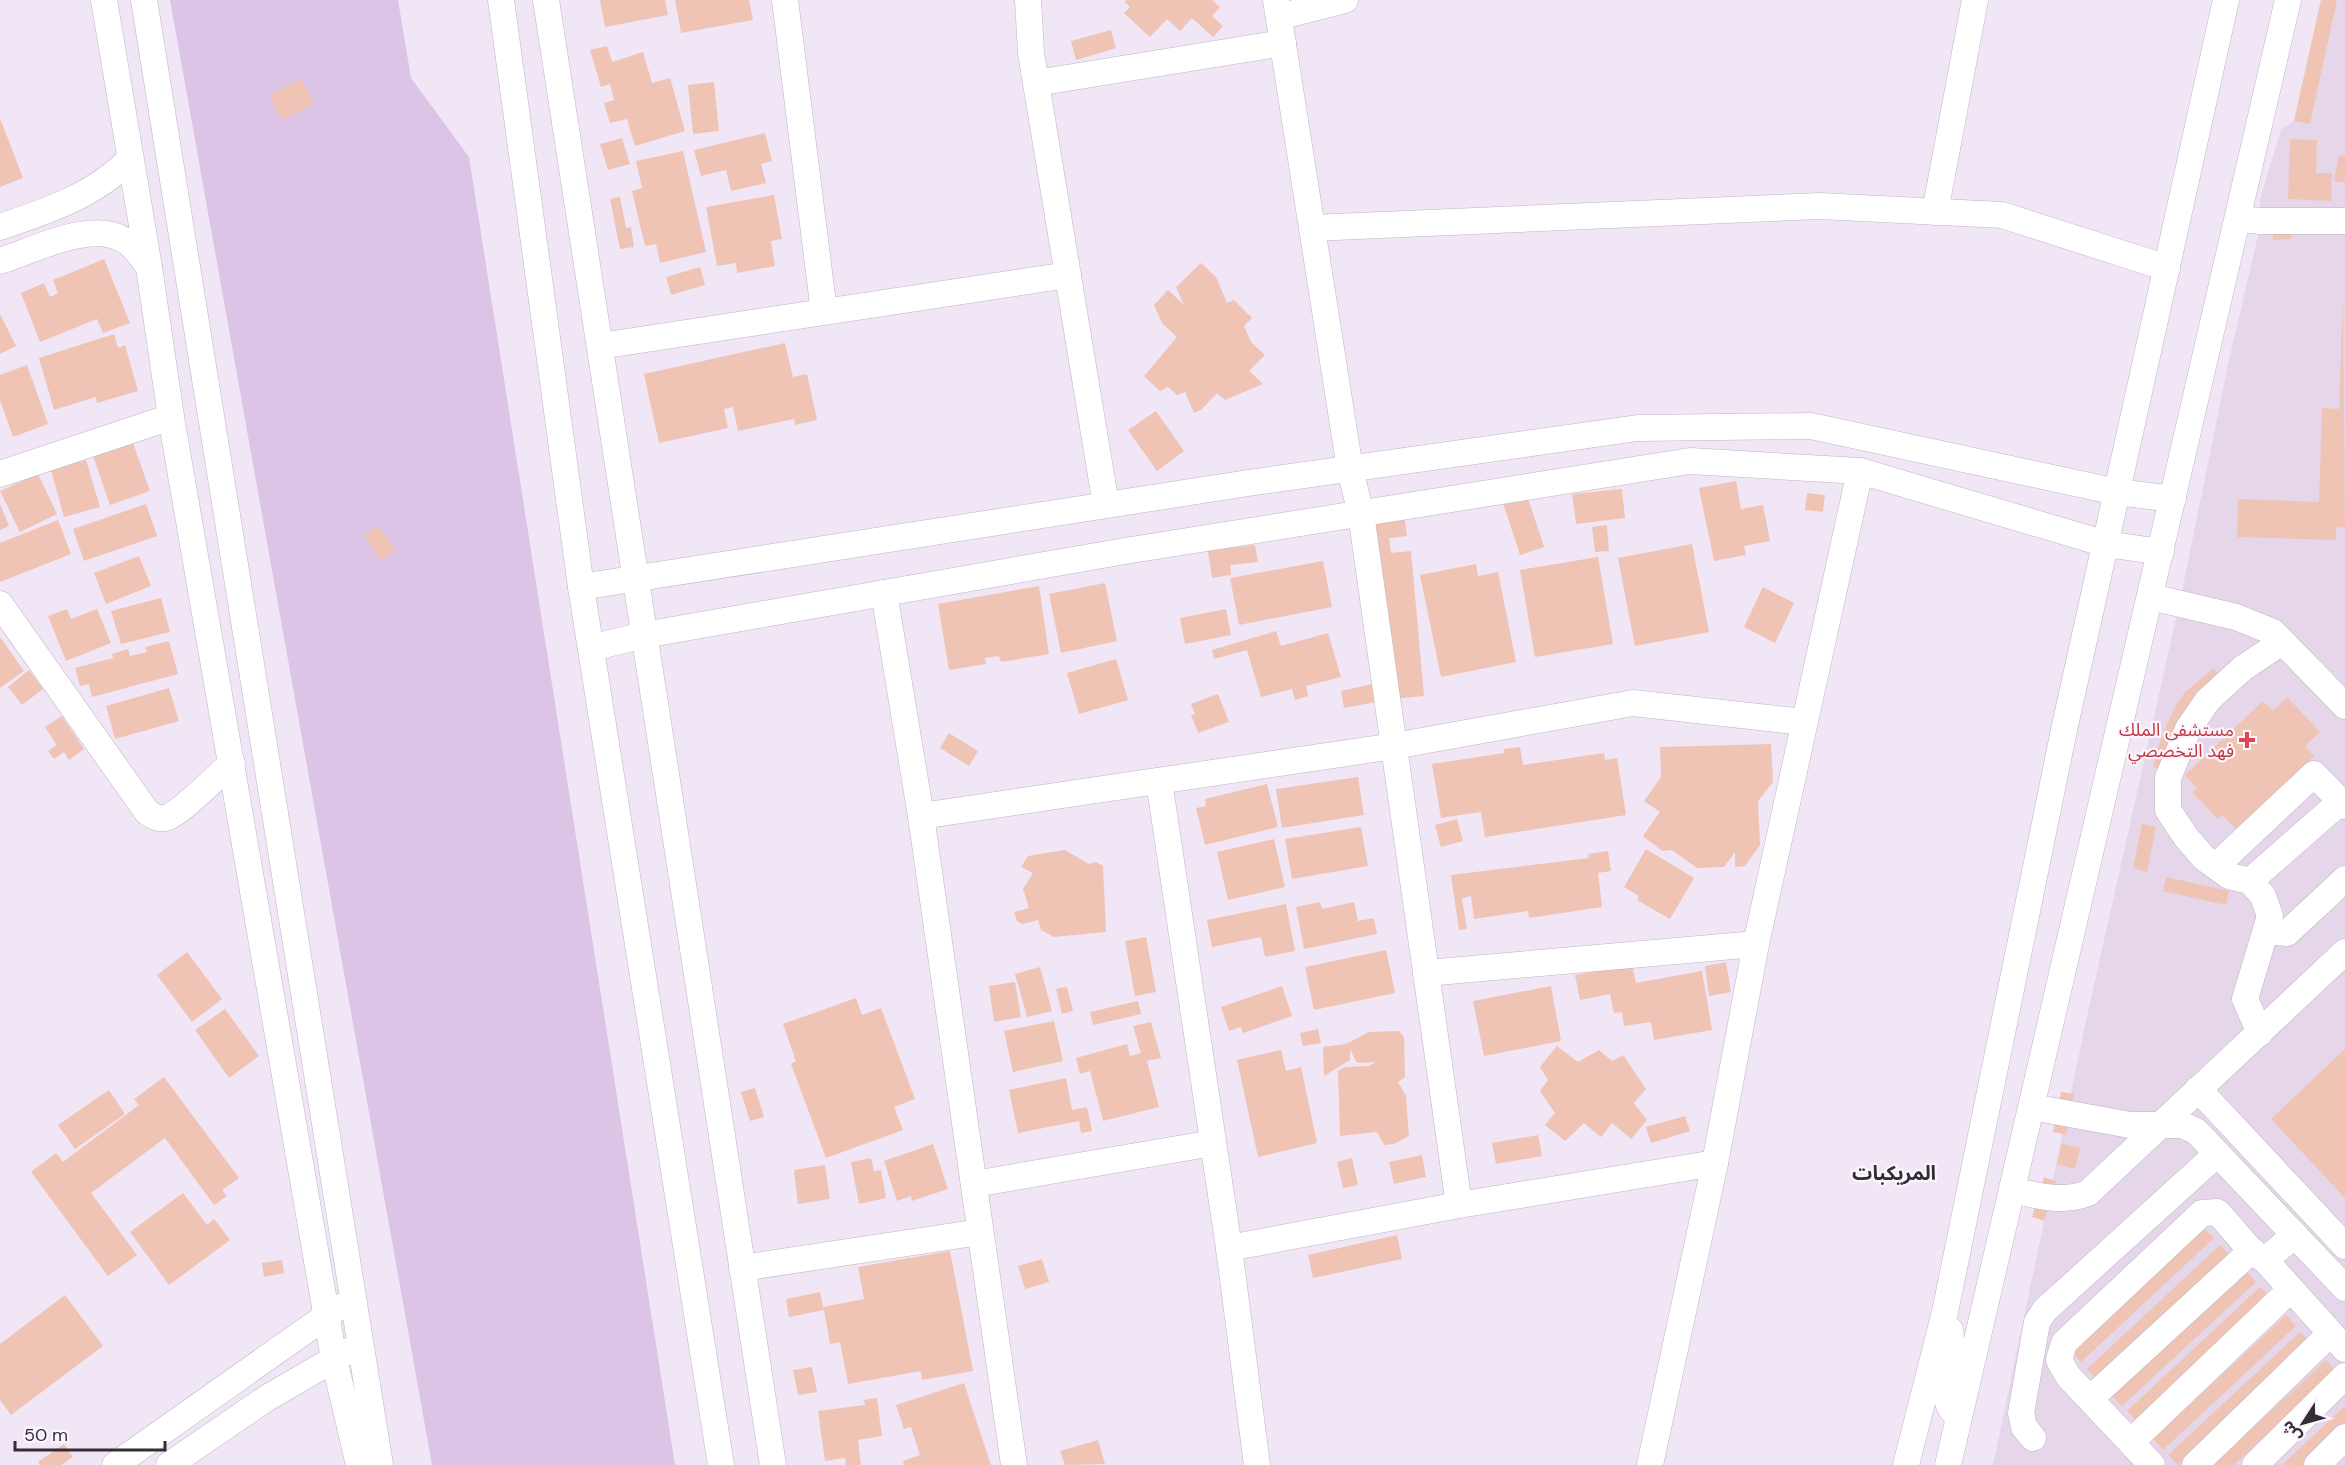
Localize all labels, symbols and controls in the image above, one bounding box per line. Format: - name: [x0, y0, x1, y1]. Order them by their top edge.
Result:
- place label: مستشفى الملك فهد التخصصي: [2119, 718, 2234, 764]
- marker: مستشفى الملك فهد التخصصي: [2238, 731, 2256, 749]
- district label: المريكبات: [1852, 1160, 1936, 1186]
- north arrow: [2273, 1393, 2333, 1453]
- scale bar: [15, 1414, 165, 1452]
- text: ش: [2276, 1416, 2306, 1447]
- text: 50 m: [24, 1423, 68, 1447]

